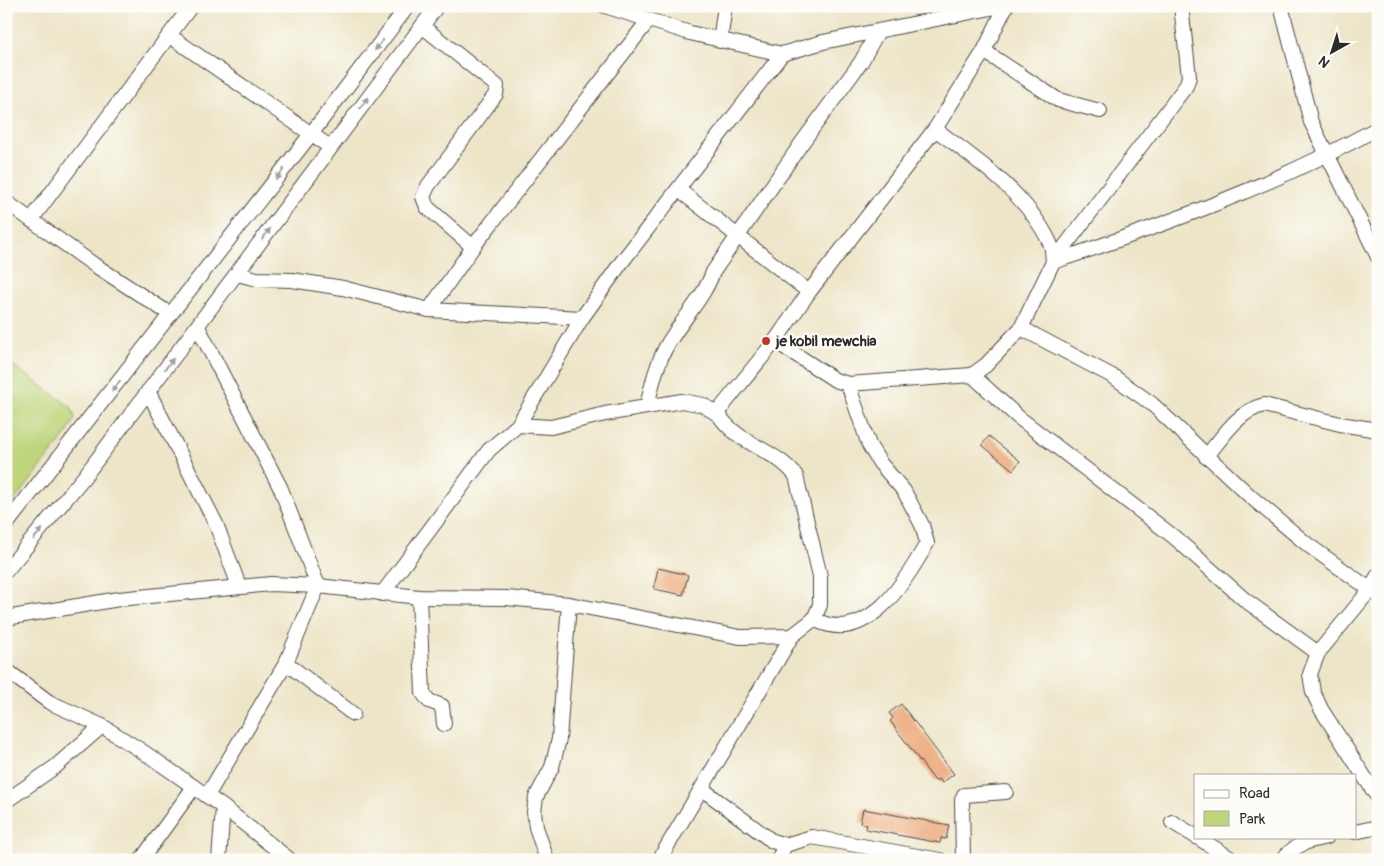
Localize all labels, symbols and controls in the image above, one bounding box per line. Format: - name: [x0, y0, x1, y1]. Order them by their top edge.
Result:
- north arrow: [1306, 28, 1356, 78]
- one-way arrow: [373, 38, 384, 51]
- text: N: [1315, 52, 1333, 71]
- one-way arrow: [358, 97, 369, 110]
- one-way arrow: [274, 167, 285, 180]
- one-way arrow: [261, 228, 272, 241]
- place label: je kobil mewchia: [775, 332, 877, 351]
- marker: je kobil mewchia: [760, 335, 772, 347]
- one-way arrow: [164, 358, 175, 371]
- one-way arrow: [111, 379, 121, 393]
- one-way arrow: [32, 528, 43, 540]
- legend: [1194, 774, 1356, 838]
- text: Road: [1239, 784, 1270, 803]
- text: Park: [1239, 810, 1266, 829]

